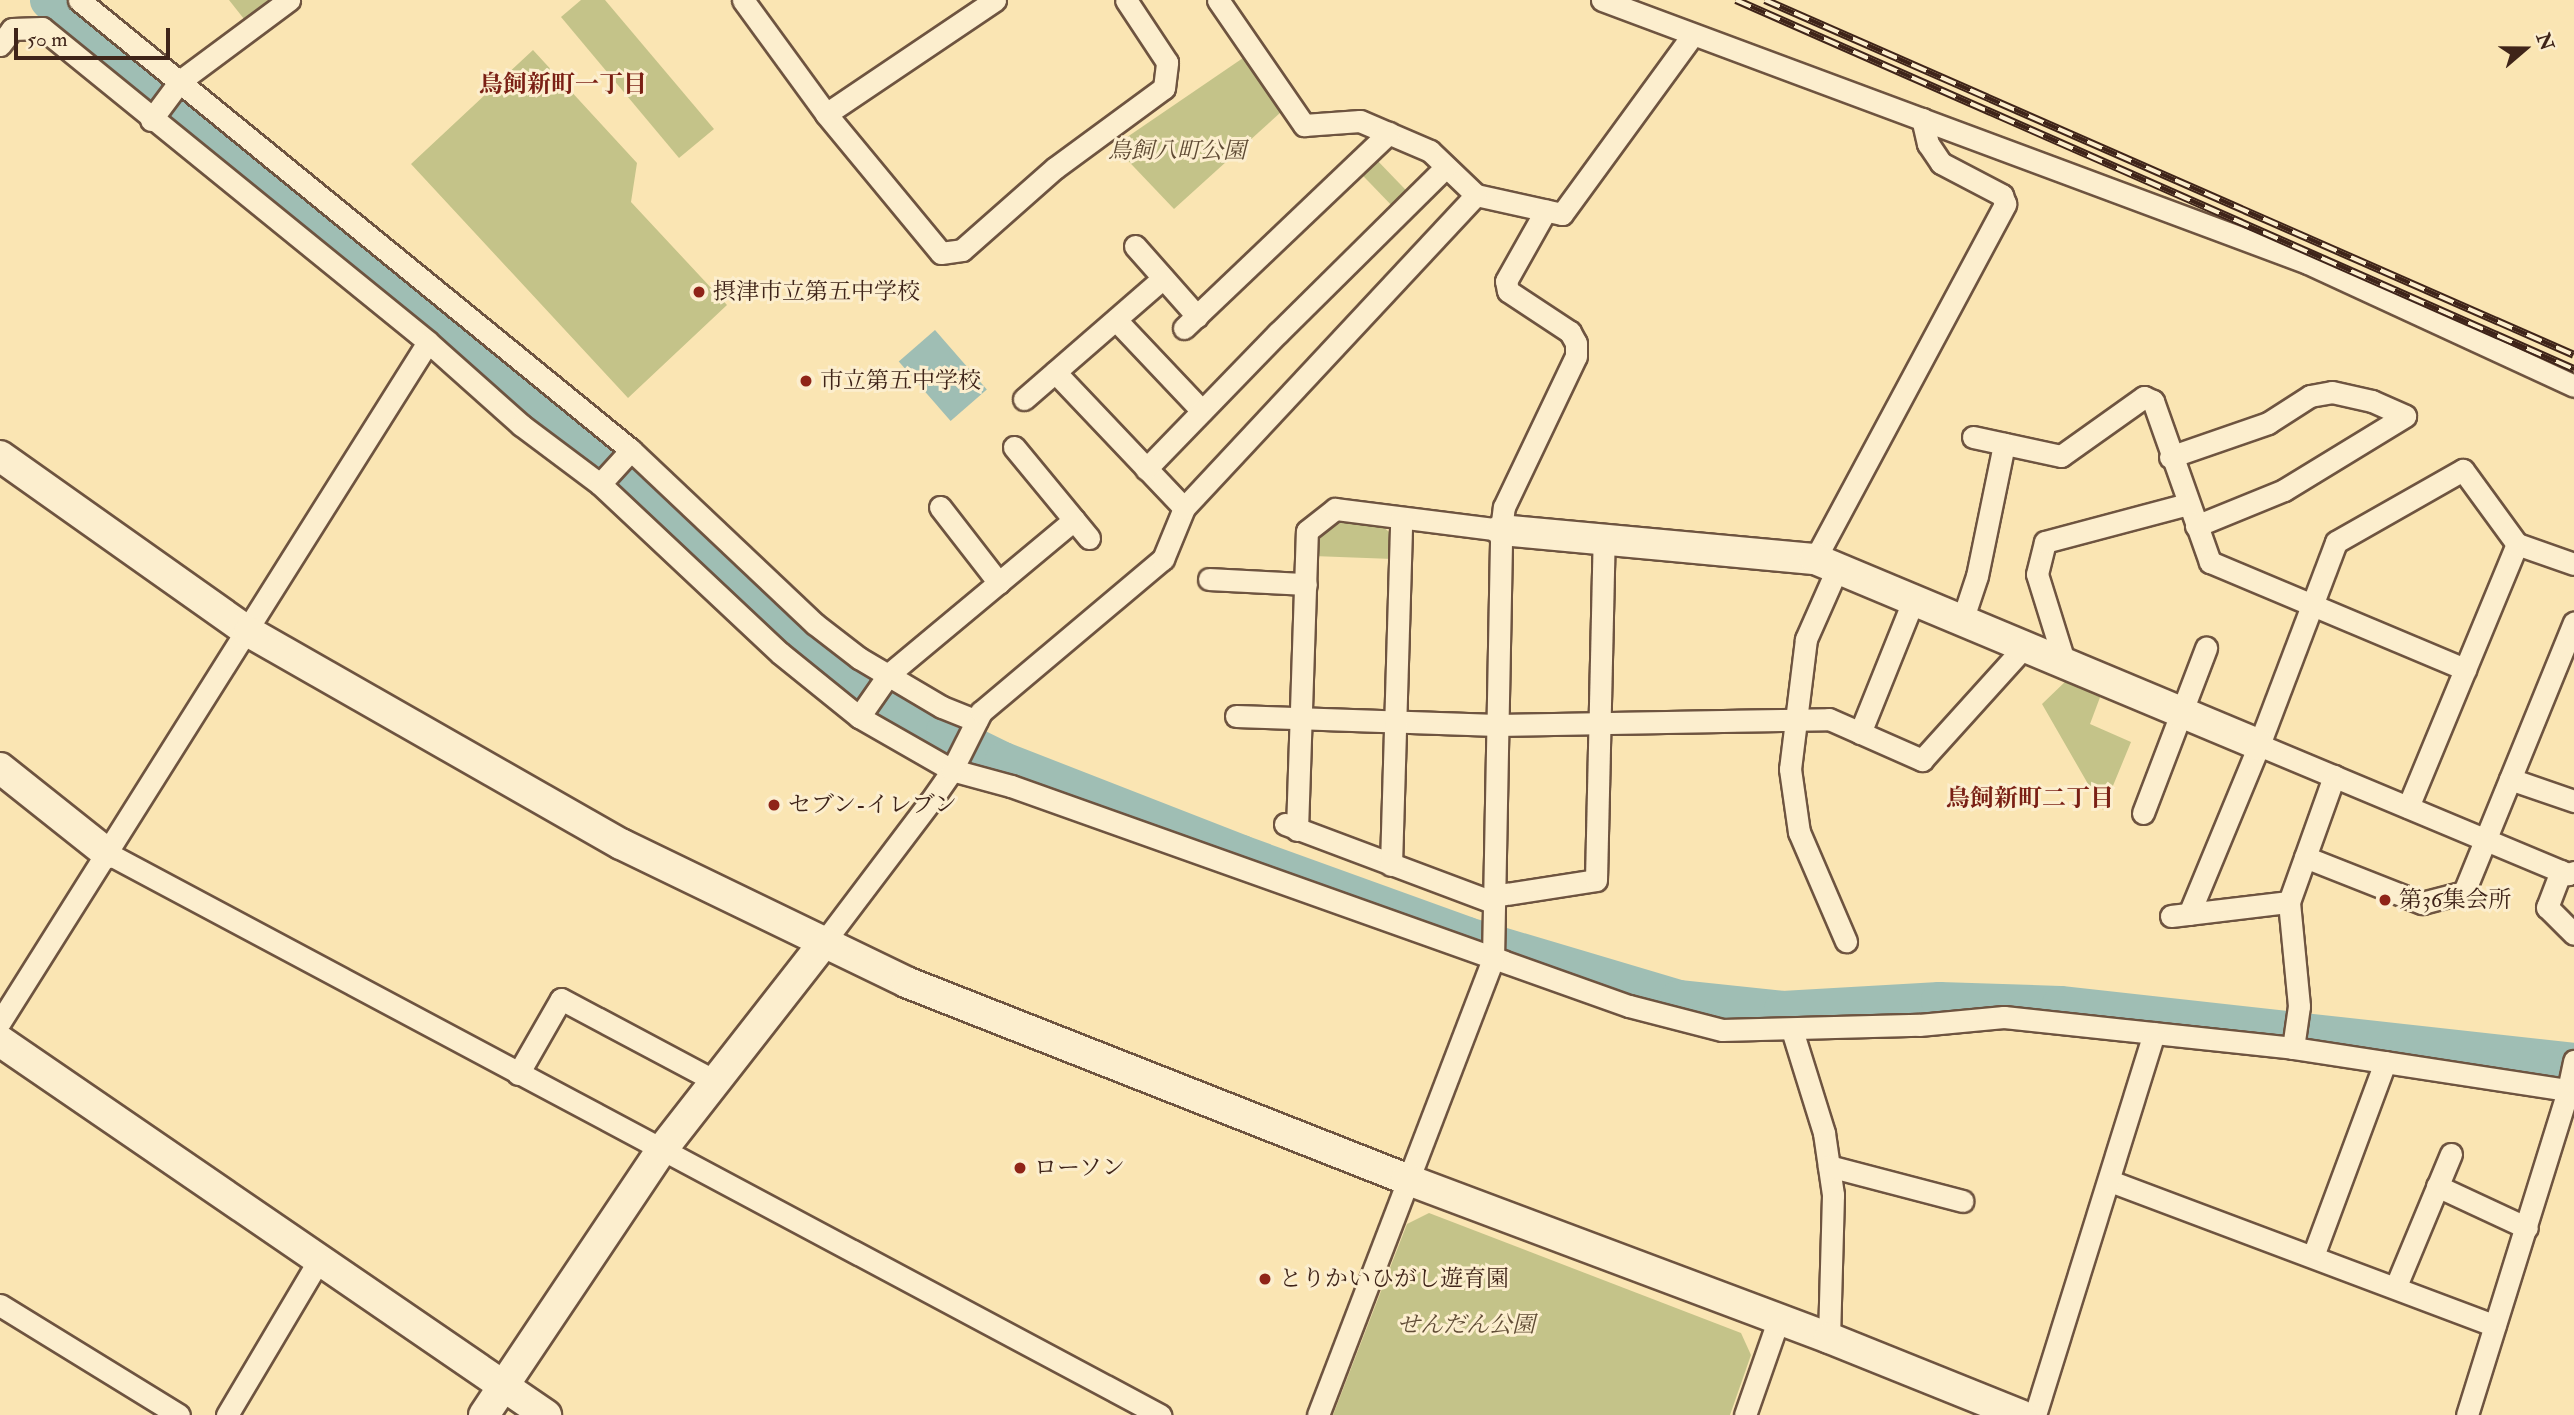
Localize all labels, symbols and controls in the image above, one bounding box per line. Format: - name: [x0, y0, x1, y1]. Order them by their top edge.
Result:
- scale bar: [18, 14, 173, 58]
- north arrow: [2490, 14, 2560, 84]
- text: 50 m: [27, 26, 68, 53]
- text: N: [2531, 30, 2559, 54]
- district label: 鳥飼新町一丁目: [479, 71, 647, 99]
- park label: 鳥飼八町公園: [1108, 137, 1246, 165]
- place label: 摂津市立第五中学校: [713, 278, 920, 306]
- marker: 摂津市立第五中学校: [691, 284, 707, 300]
- place label: 市立第五中学校: [820, 367, 981, 395]
- marker: 市立第五中学校: [798, 373, 814, 389]
- district label: 鳥飼新町二丁目: [1946, 785, 2114, 813]
- place label: セブン-イレブン: [788, 791, 959, 819]
- marker: セブン-イレブン: [766, 797, 782, 813]
- place label: 第36集会所: [2399, 886, 2511, 914]
- marker: 第36集会所: [2377, 892, 2393, 908]
- place label: ローソン: [1034, 1154, 1126, 1182]
- marker: ローソン: [1012, 1160, 1028, 1176]
- place label: とりかいひがし遊育園: [1279, 1265, 1509, 1293]
- marker: とりかいひがし遊育園: [1257, 1271, 1273, 1287]
- park label: せんだん公園: [1397, 1311, 1535, 1339]

